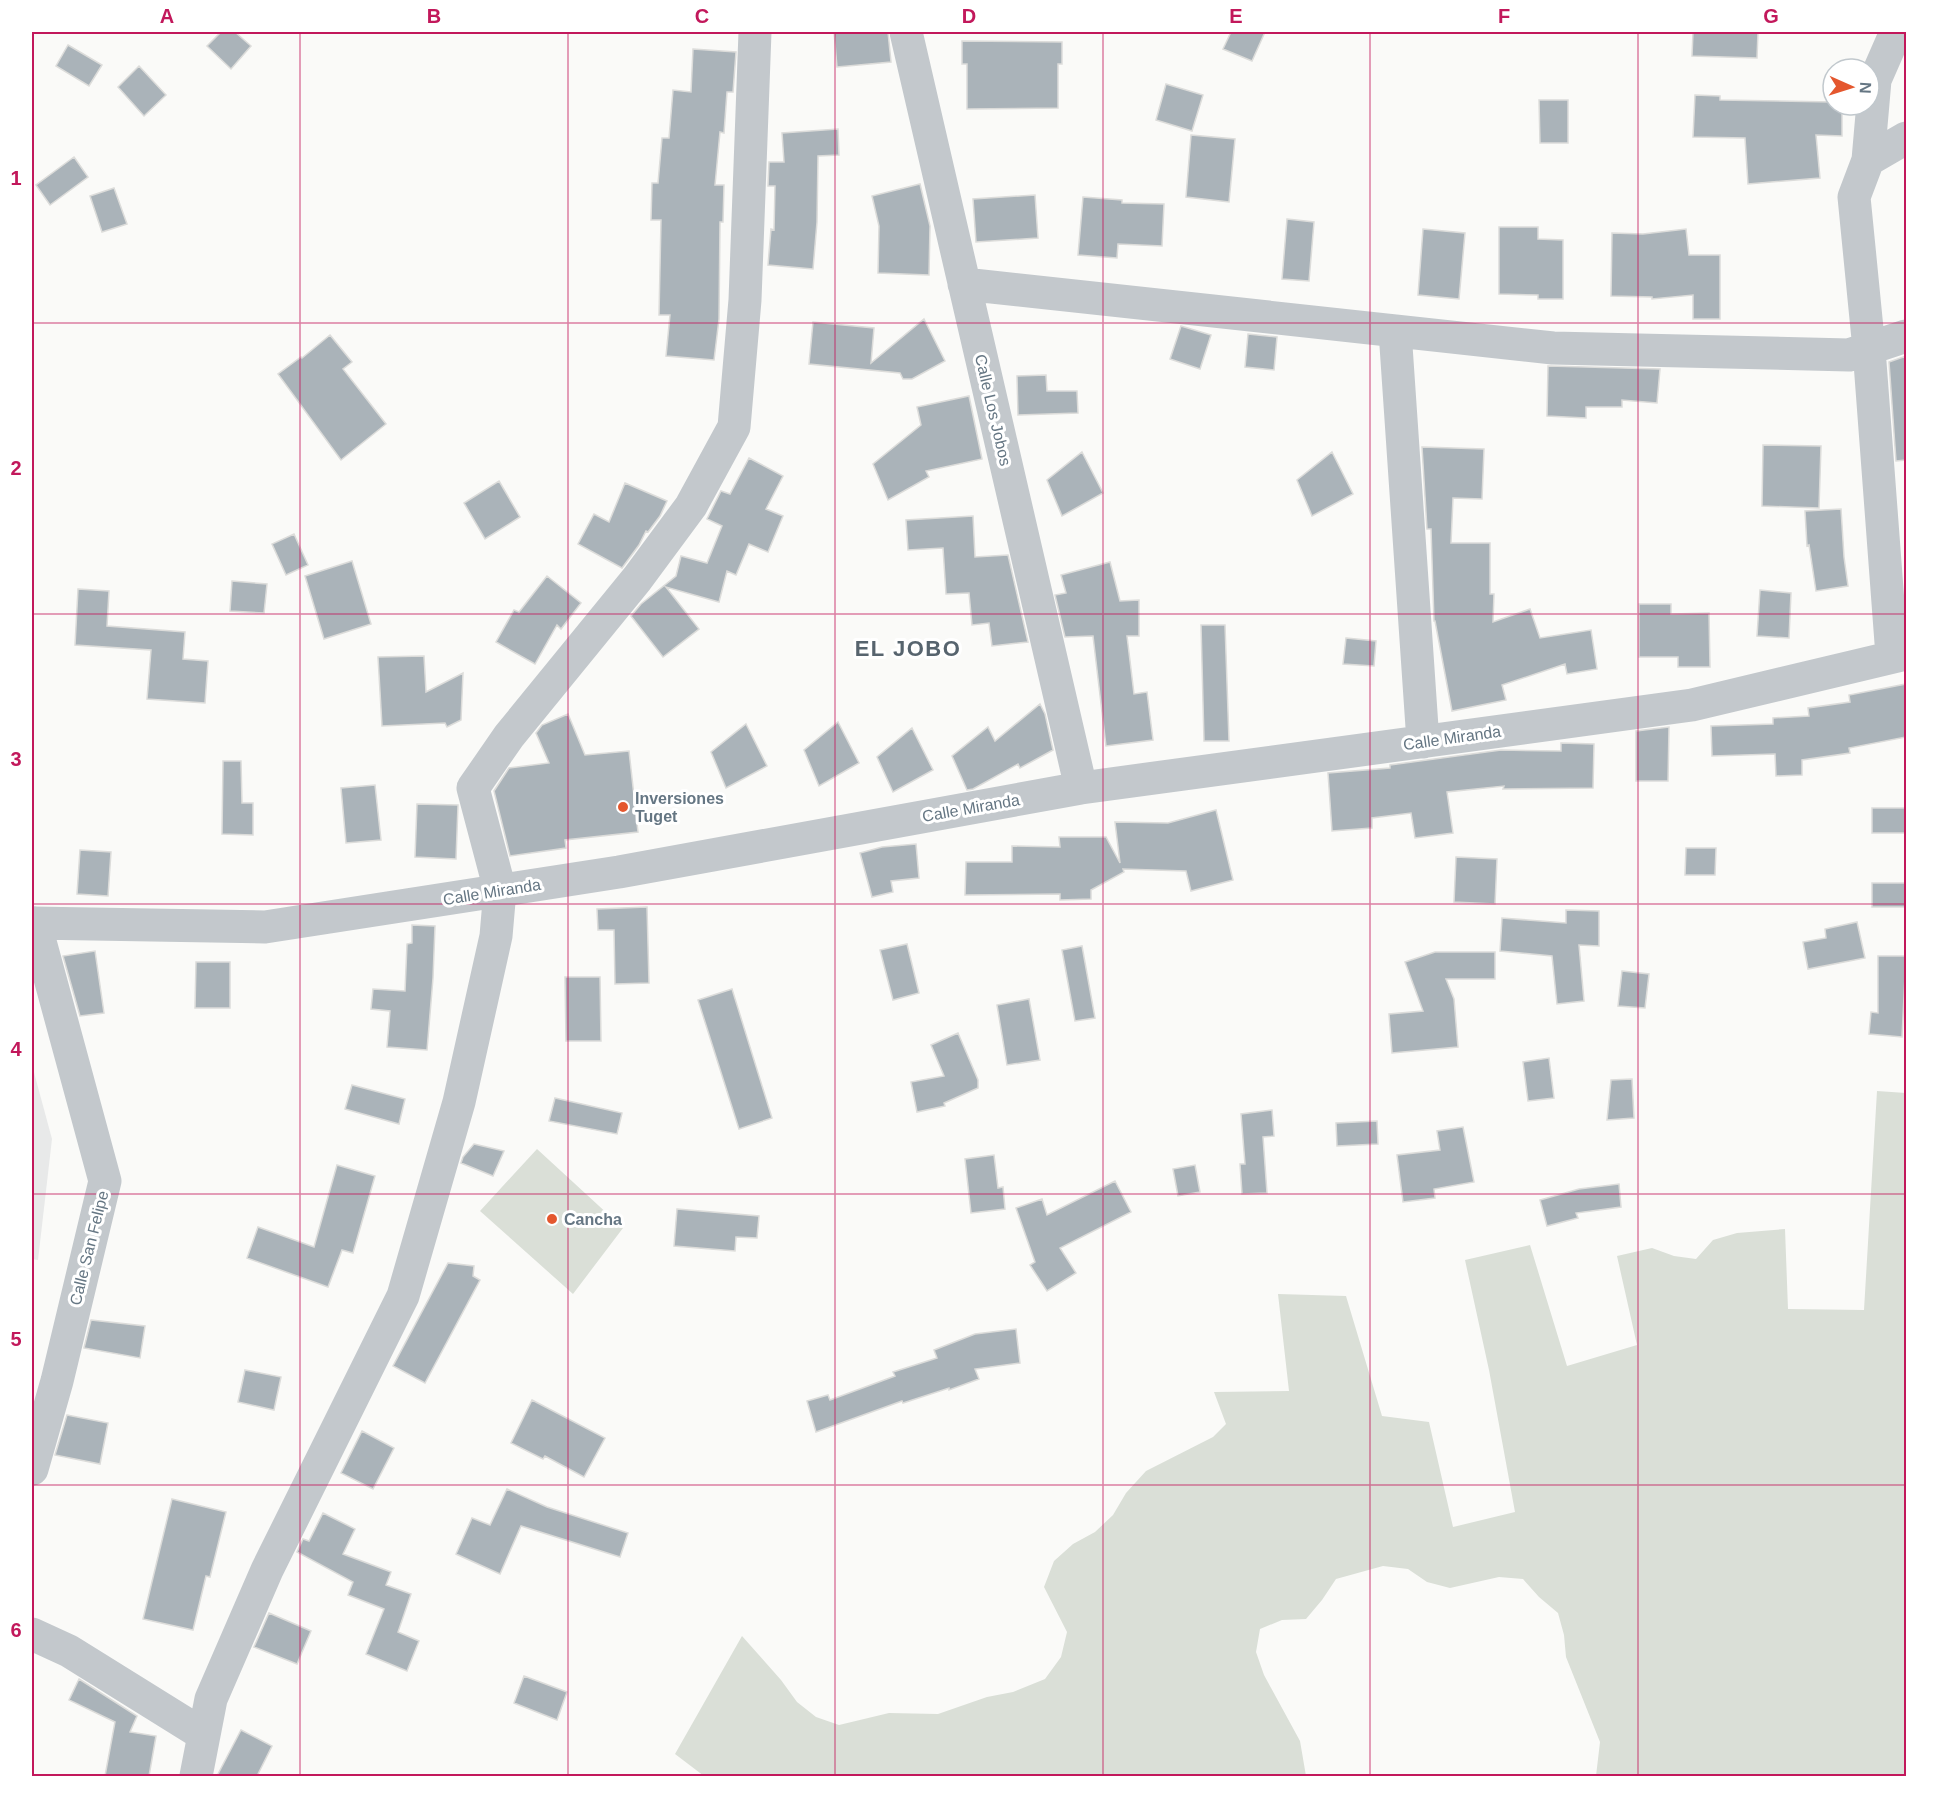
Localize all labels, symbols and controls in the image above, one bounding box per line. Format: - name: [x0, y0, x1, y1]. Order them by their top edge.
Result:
- text: A: [160, 5, 174, 27]
- text: B: [427, 5, 441, 27]
- text: C: [695, 5, 709, 27]
- text: D: [962, 5, 976, 27]
- text: E: [1229, 5, 1243, 27]
- text: F: [1498, 5, 1510, 27]
- text: G: [1763, 5, 1779, 27]
- north arrow: [1821, 57, 1881, 117]
- text: N: [1857, 82, 1874, 94]
- text: 1: [10, 167, 22, 189]
- street label: Calle Los Jobos: [972, 353, 1014, 467]
- text: 2: [10, 457, 22, 479]
- district label: EL JOBO: [855, 636, 961, 661]
- street label: Calle Miranda: [1402, 723, 1502, 753]
- text: 3: [10, 748, 22, 770]
- place label: Inversiones Tuget: [635, 790, 724, 825]
- street label: Calle Miranda: [921, 791, 1021, 825]
- marker: Inversiones Tuget: [616, 800, 630, 814]
- street label: Calle Miranda: [442, 876, 542, 908]
- text: 4: [10, 1038, 22, 1060]
- street label: Calle San Felipe: [67, 1189, 111, 1307]
- place label: Cancha: [564, 1211, 622, 1228]
- marker: Cancha: [545, 1212, 559, 1226]
- text: 5: [10, 1328, 22, 1350]
- text: 6: [10, 1619, 22, 1641]

